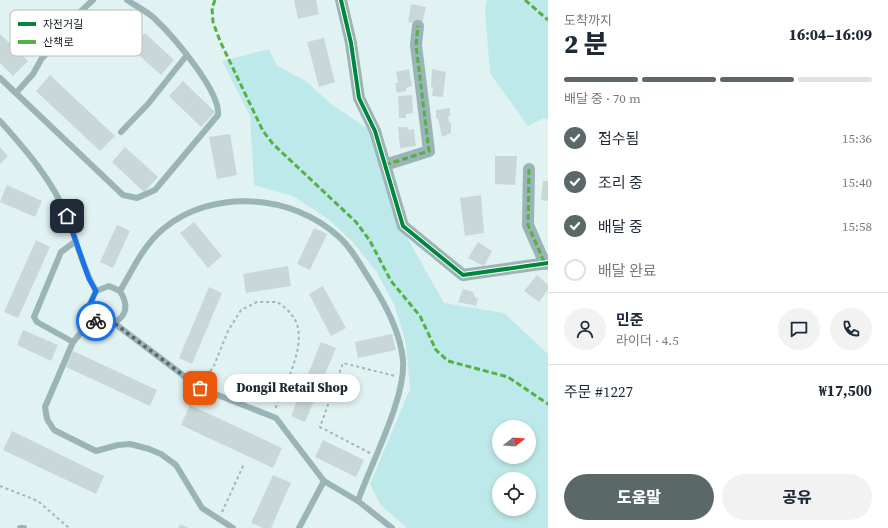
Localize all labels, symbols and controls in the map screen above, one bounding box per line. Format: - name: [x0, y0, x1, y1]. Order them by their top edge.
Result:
- legend: [10, 10, 142, 56]
- text: 도착까지: [564, 12, 612, 29]
- text: 자전거길: [43, 17, 83, 32]
- text: 16:04–16:09: [789, 24, 872, 45]
- text: 2 분: [564, 26, 608, 62]
- text: 산책로: [43, 35, 73, 50]
- text: 배달 중 · 70 m: [564, 90, 641, 107]
- icon: check: [564, 127, 586, 149]
- text: 접수됨: [598, 128, 639, 149]
- text: 15:36: [842, 130, 872, 147]
- icon: check: [564, 171, 586, 193]
- text: 조리 중: [598, 172, 643, 193]
- text: 15:40: [842, 174, 872, 191]
- pin: [50, 199, 84, 233]
- icon: home: [56, 205, 78, 227]
- icon: check: [564, 215, 586, 237]
- text: 배달 중: [598, 216, 643, 237]
- text: 15:58: [842, 218, 872, 235]
- text: 배달 완료: [598, 260, 657, 281]
- courier: [76, 301, 116, 341]
- button: person: [564, 308, 606, 350]
- button: chat: [778, 308, 820, 350]
- button: phone: [830, 308, 872, 350]
- text: 민준: [616, 309, 644, 330]
- icon: bike: [85, 310, 107, 332]
- text: 라이더 · 4.5: [616, 332, 679, 349]
- pin: [183, 371, 217, 405]
- callout: Dongil Retail Shop: [224, 374, 360, 402]
- icon: bag: [189, 377, 211, 399]
- text: Dongil Retail Shop: [236, 379, 348, 396]
- text: ₩17,500: [819, 380, 872, 401]
- text: 주문 #1227: [564, 381, 633, 402]
- north arrow: [492, 420, 536, 464]
- map controls: [492, 420, 536, 516]
- button: locate: [492, 472, 536, 516]
- button: 도움말: [564, 474, 714, 520]
- button: 공유: [722, 474, 872, 520]

